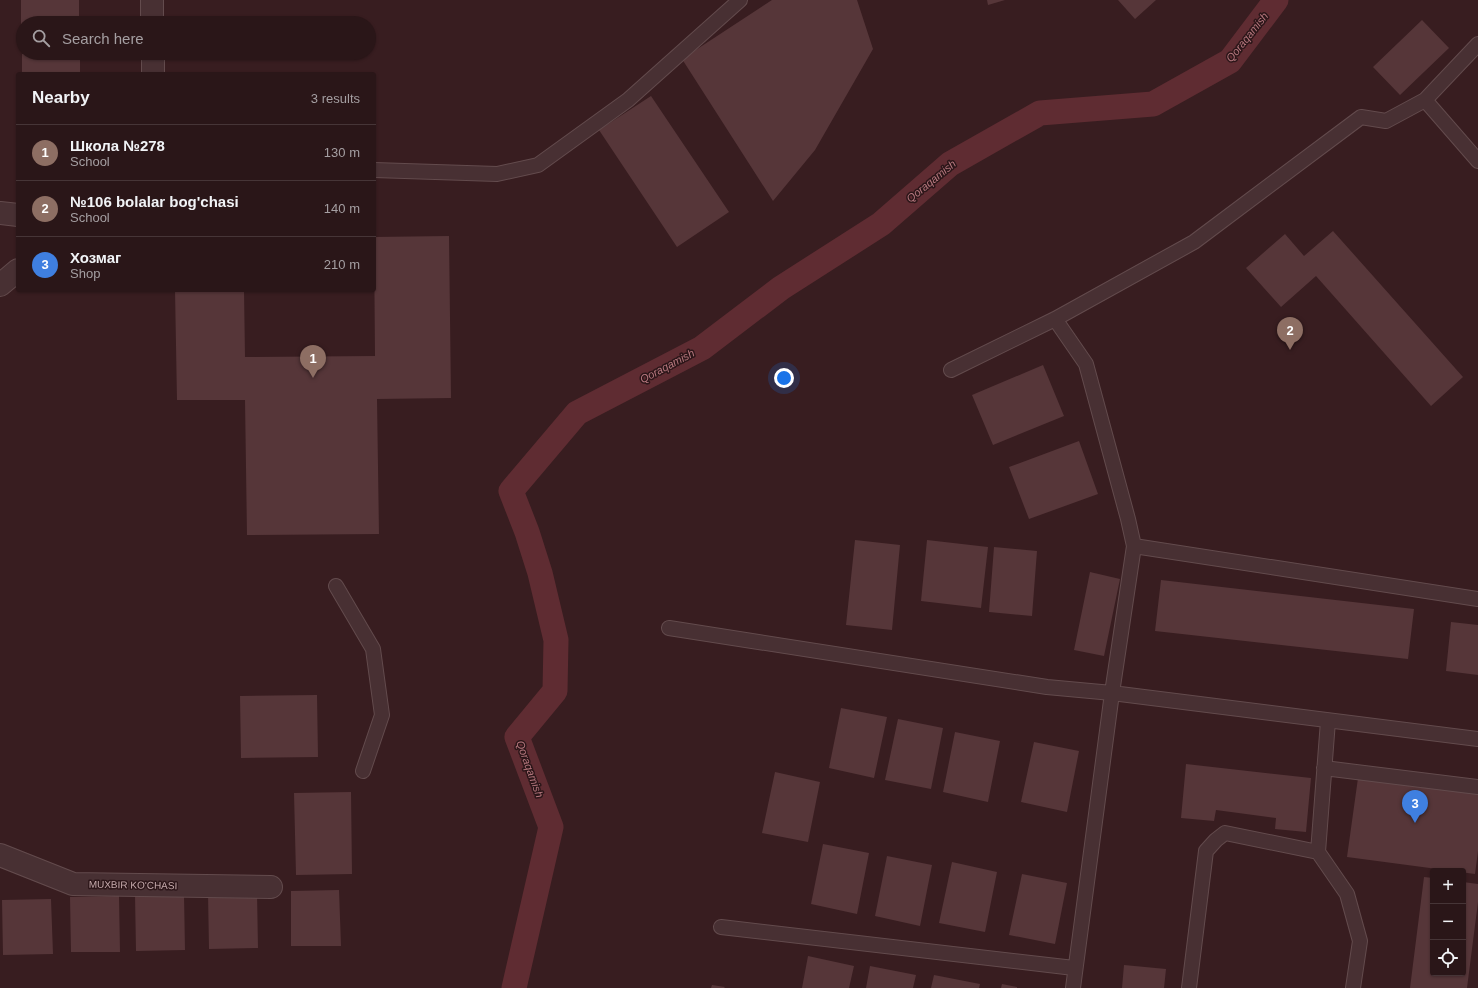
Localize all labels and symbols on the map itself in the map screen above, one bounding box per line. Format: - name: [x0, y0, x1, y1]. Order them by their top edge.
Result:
- water label: Qoraqamish: [1223, 10, 1271, 64]
- water label: Qoraqamish: [904, 157, 958, 205]
- pin: 2: [1277, 317, 1303, 350]
- pin: 1: [300, 345, 326, 378]
- water label: Qoraqamish: [638, 347, 696, 385]
- your location: [774, 368, 794, 388]
- water label: Qoraqamish: [514, 739, 546, 799]
- pin: 3: [1402, 790, 1428, 823]
- street label: MUXBIR KO'CHASI: [89, 879, 177, 891]

